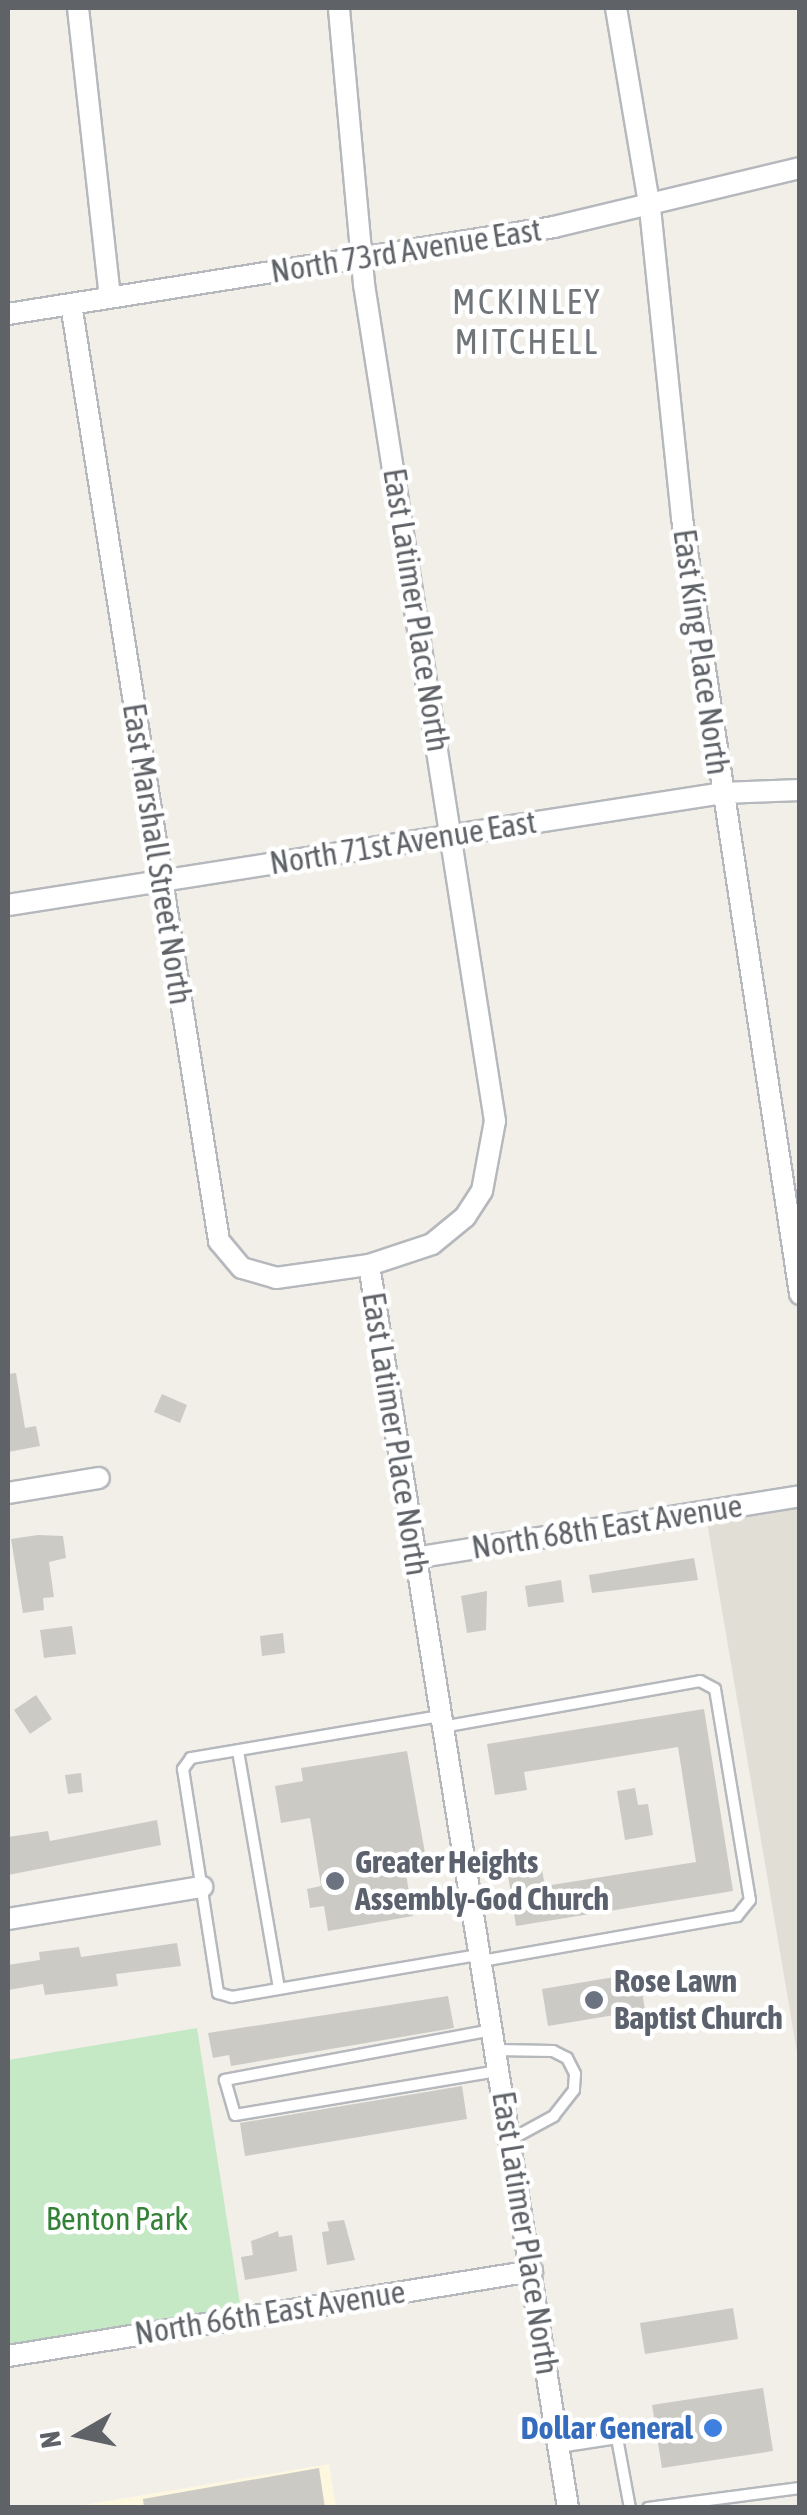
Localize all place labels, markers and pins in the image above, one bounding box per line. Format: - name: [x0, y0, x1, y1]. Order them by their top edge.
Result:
- place label: Greater Heights Assembly-God Church: [355, 1844, 609, 1919]
- marker: Greater Heights Assembly-God Church: [324, 1870, 346, 1892]
- place label: Rose Lawn Baptist Church: [614, 1963, 783, 2038]
- marker: Rose Lawn Baptist Church: [583, 1989, 605, 2011]
- place label: Dollar General: [521, 2409, 693, 2447]
- marker: Dollar General: [702, 2417, 724, 2439]

